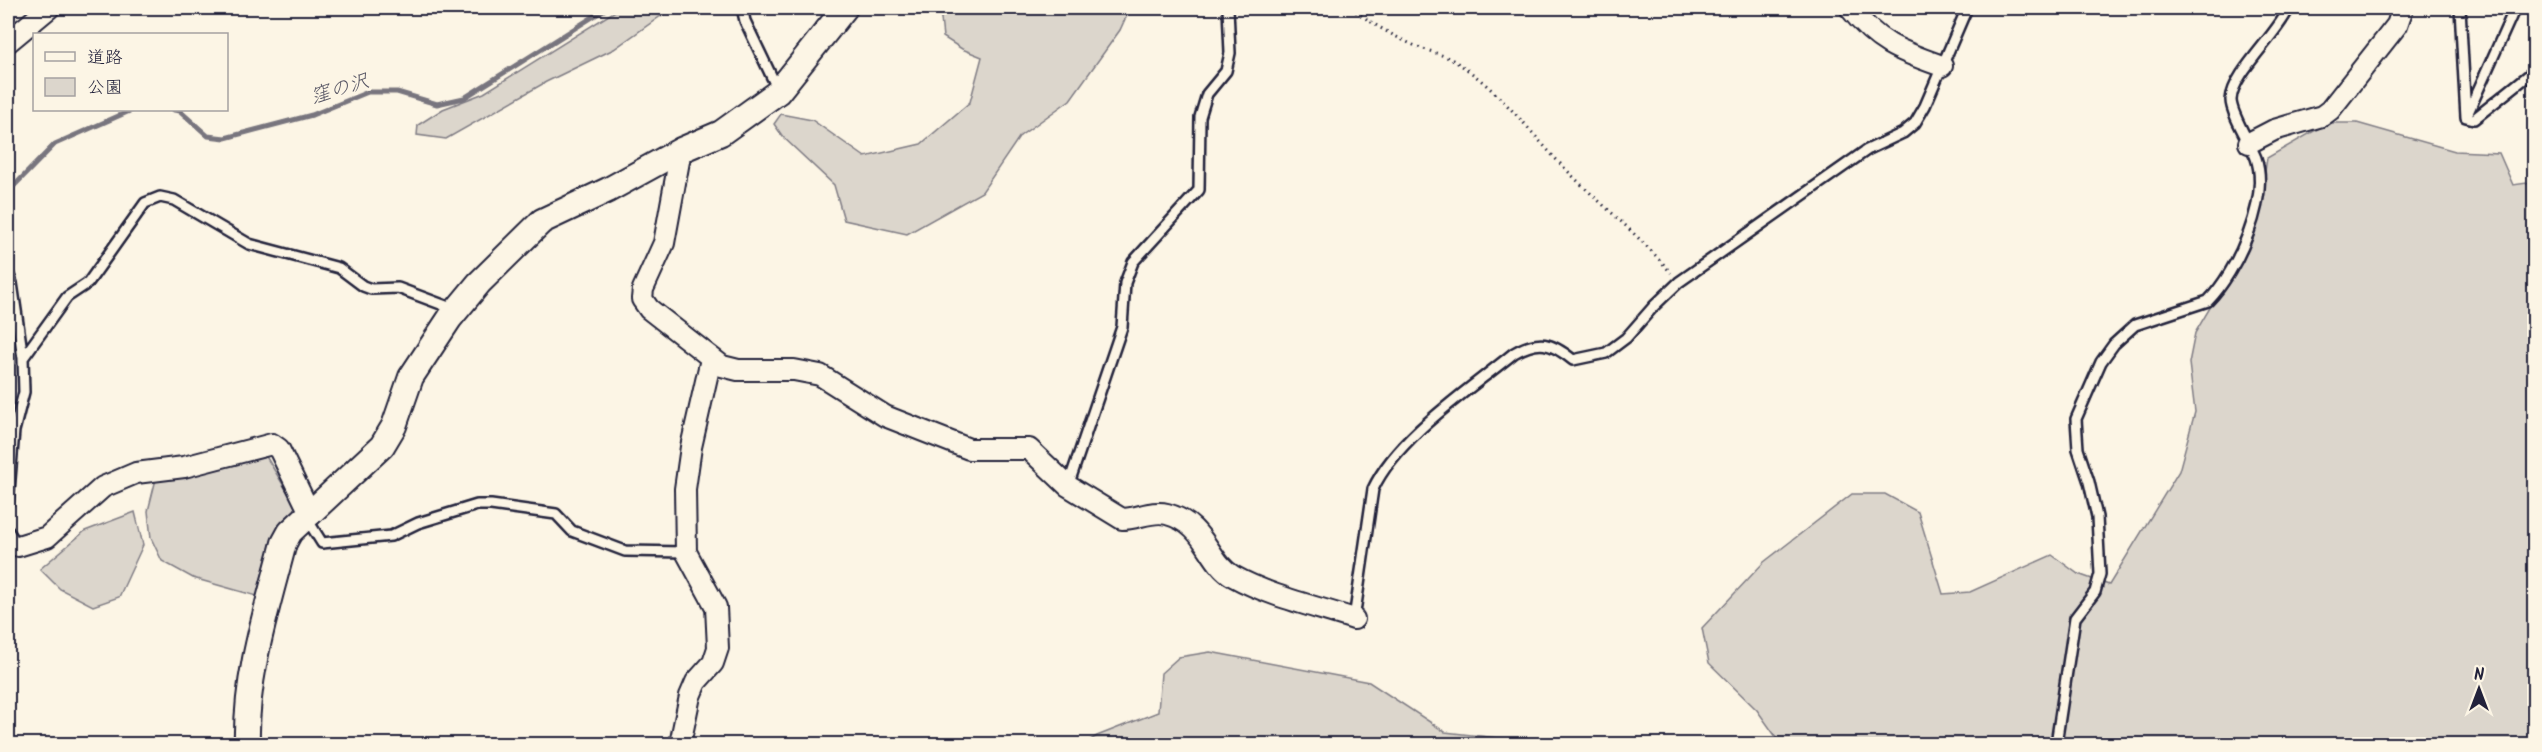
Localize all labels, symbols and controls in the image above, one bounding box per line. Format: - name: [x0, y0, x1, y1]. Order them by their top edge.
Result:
- legend: [33, 33, 228, 111]
- text: 道路: [87, 44, 123, 73]
- water label: 窪の沢: [307, 66, 374, 114]
- text: 公園: [87, 74, 123, 103]
- north arrow: [2449, 659, 2509, 719]
- text: N: [2474, 663, 2484, 688]

